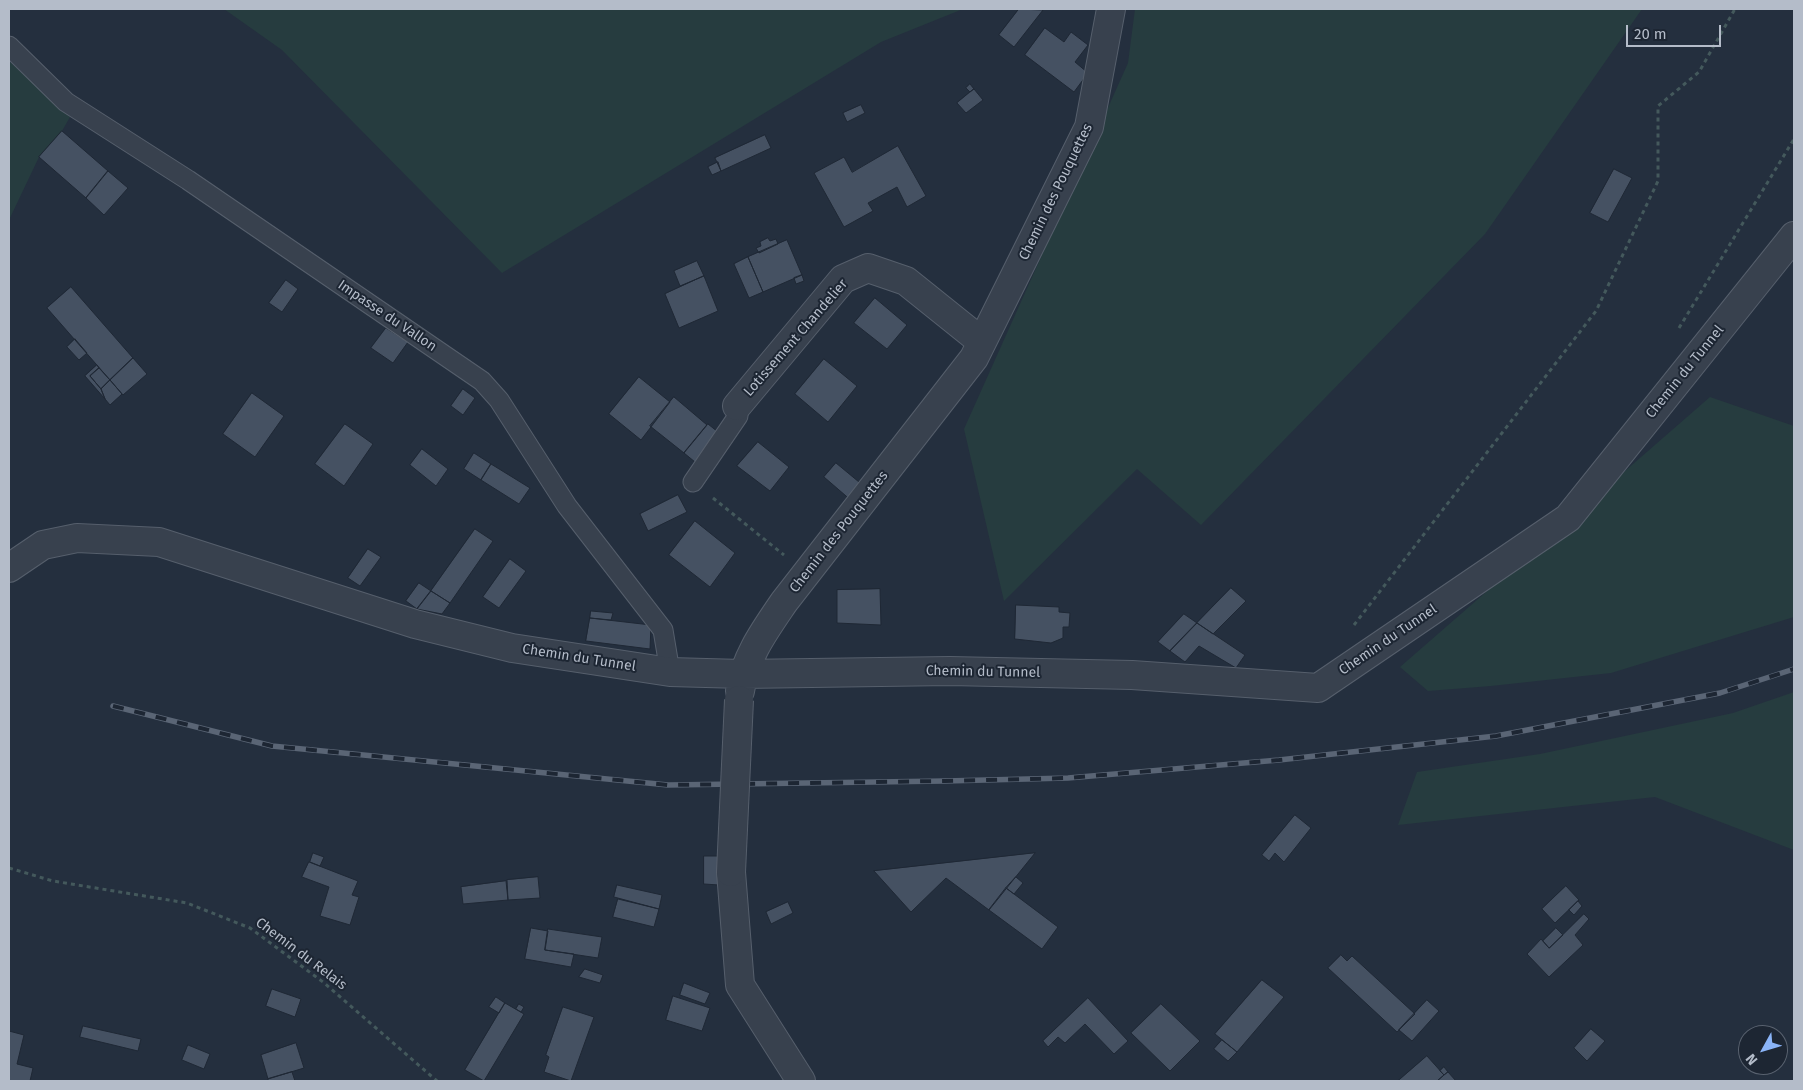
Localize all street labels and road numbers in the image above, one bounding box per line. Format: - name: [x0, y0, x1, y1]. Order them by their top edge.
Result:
- street label: Chemin des Pouquettes: [1016, 121, 1096, 263]
- street label: Lotissement Chandelier: [741, 276, 851, 400]
- street label: Impasse du Vallon: [334, 277, 440, 355]
- street label: Chemin du Tunnel: [1642, 322, 1728, 422]
- street label: Chemin des Pouquettes: [786, 468, 892, 596]
- street label: Chemin du Tunnel: [1336, 601, 1440, 679]
- street label: Chemin du Tunnel: [521, 641, 637, 675]
- street label: Chemin du Tunnel: [926, 663, 1040, 681]
- street label: Chemin du Relais: [252, 914, 350, 994]

